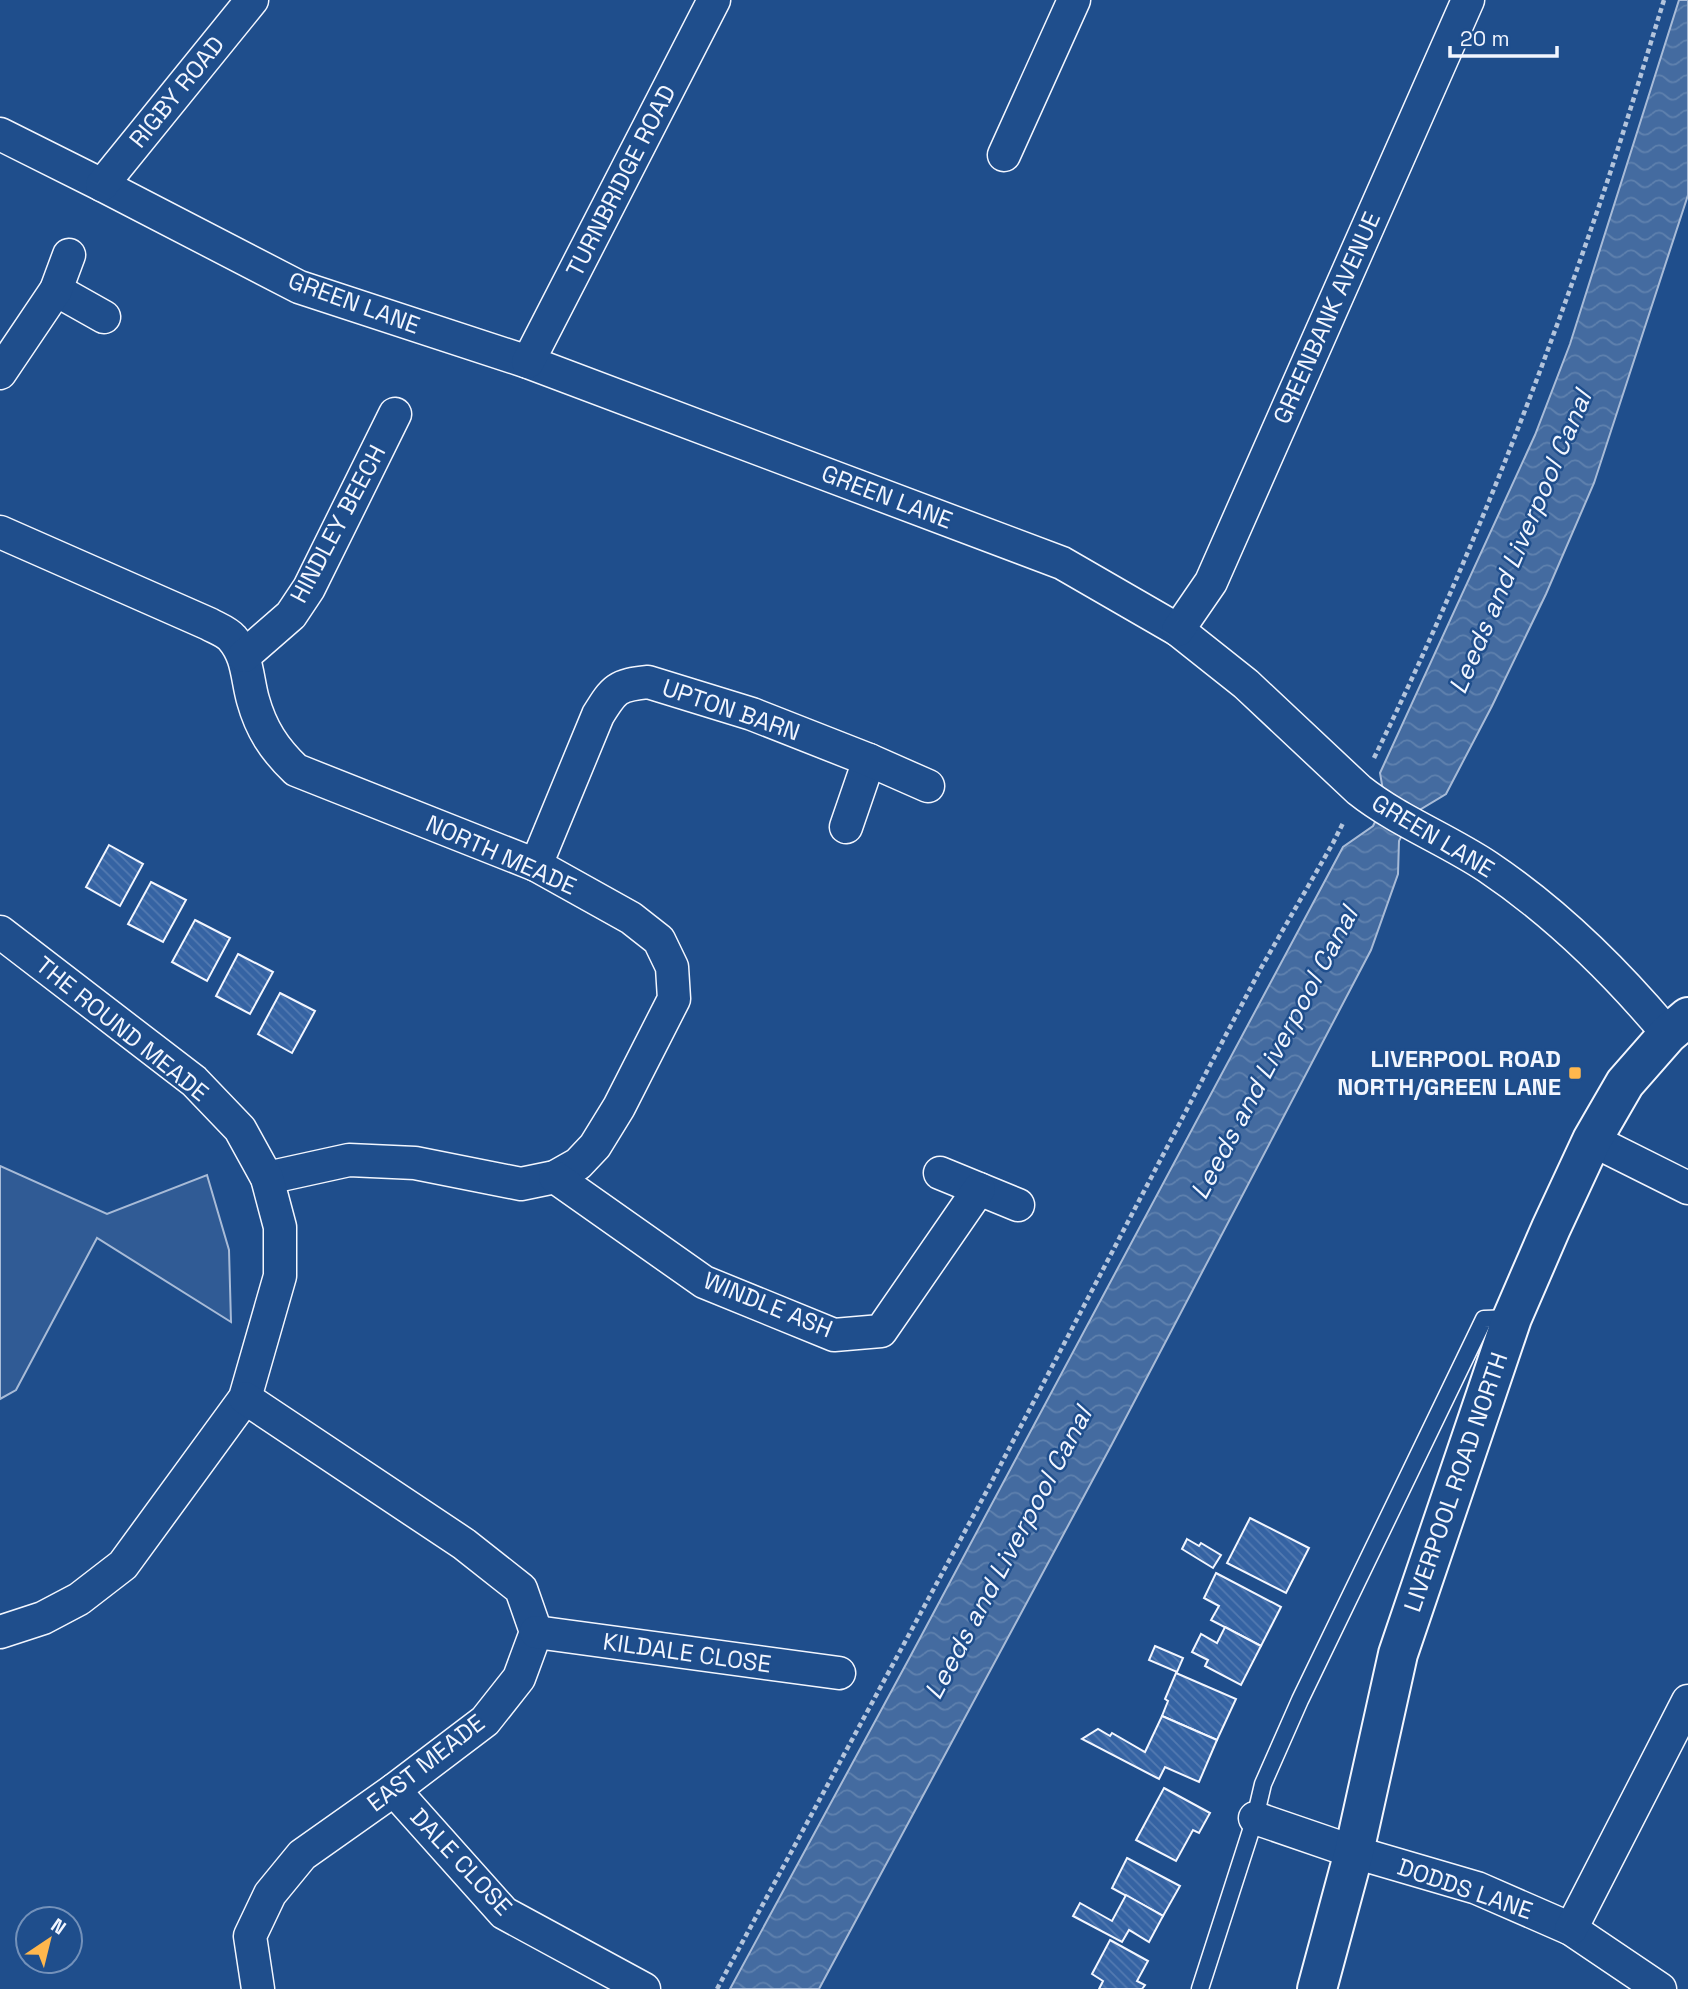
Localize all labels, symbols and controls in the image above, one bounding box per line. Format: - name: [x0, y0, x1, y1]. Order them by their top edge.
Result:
- scale bar: [1450, 14, 1557, 58]
- text: 20 m: [1460, 25, 1510, 52]
- street label: RIGBY ROAD: [122, 30, 231, 154]
- street label: TURNBRIDGE ROAD: [559, 80, 682, 282]
- street label: GREENBANK AVENUE: [1266, 207, 1387, 429]
- street label: GREEN LANE: [284, 264, 424, 341]
- water label: Leeds and Liverpool Canal: [1441, 383, 1600, 699]
- street label: HINDLEY BEECH: [283, 439, 392, 608]
- street label: GREEN LANE: [817, 457, 957, 536]
- street label: UPTON BARN: [658, 671, 804, 748]
- street label: GREEN LANE: [1366, 787, 1500, 884]
- street label: NORTH MEADE: [421, 807, 581, 902]
- water label: Leeds and Liverpool Canal: [1182, 899, 1367, 1205]
- street label: THE ROUND MEADE: [30, 949, 215, 1108]
- place label: LIVERPOOL ROAD NORTH/GREEN LANE: [1337, 1043, 1561, 1102]
- marker: LIVERPOOL ROAD NORTH/GREEN LANE: [1567, 1065, 1583, 1081]
- street label: WINDLE ASH: [699, 1265, 837, 1345]
- street label: LIVERPOOL ROAD NORTH: [1397, 1348, 1515, 1616]
- water label: Leeds and Liverpool Canal: [916, 1399, 1101, 1705]
- street label: KILDALE CLOSE: [601, 1625, 773, 1680]
- street label: EAST MEADE: [361, 1707, 491, 1818]
- street label: DALE CLOSE: [404, 1801, 519, 1922]
- street label: DODDS LANE: [1393, 1851, 1537, 1926]
- north arrow: [14, 1905, 84, 1975]
- text: N: [46, 1913, 71, 1940]

